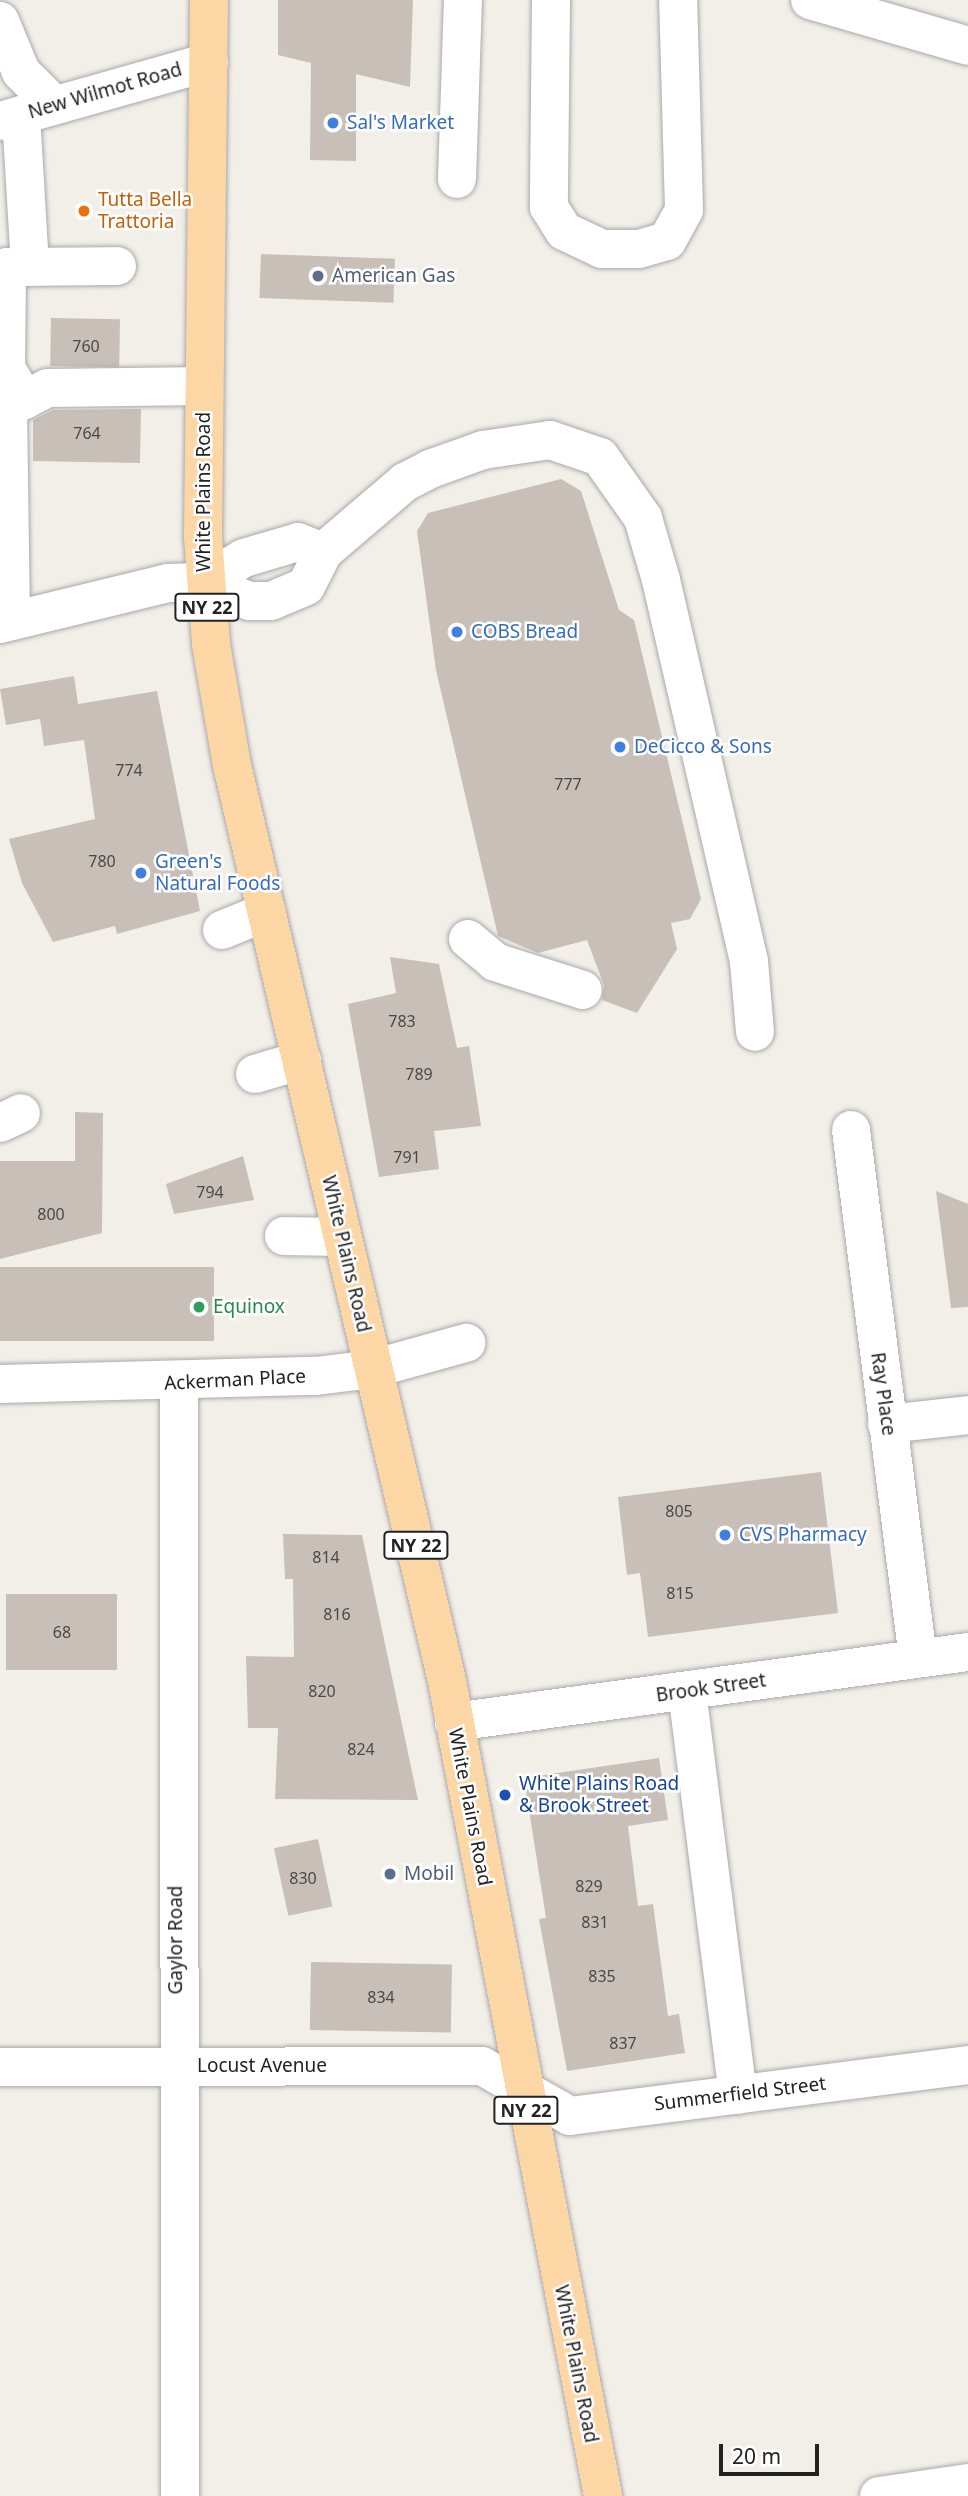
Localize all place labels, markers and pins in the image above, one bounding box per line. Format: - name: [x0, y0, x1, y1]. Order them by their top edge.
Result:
- place label: Sal's Market: [347, 112, 454, 134]
- marker: Sal's Market: [325, 115, 341, 131]
- place label: Tutta Bella Trattoria: [98, 189, 192, 233]
- marker: Tutta Bella Trattoria: [76, 203, 92, 219]
- place label: American Gas: [332, 265, 455, 287]
- marker: American Gas: [310, 268, 326, 284]
- place label: COBS Bread: [471, 621, 578, 643]
- marker: COBS Bread: [449, 624, 465, 640]
- place label: DeCicco & Sons: [634, 736, 772, 758]
- marker: DeCicco & Sons: [612, 739, 628, 755]
- place label: Green's Natural Foods: [155, 851, 280, 895]
- marker: Green's Natural Foods: [133, 865, 149, 881]
- place label: Equinox: [213, 1296, 285, 1318]
- marker: Equinox: [191, 1299, 207, 1315]
- place label: CVS Pharmacy: [739, 1524, 867, 1546]
- marker: CVS Pharmacy: [717, 1527, 733, 1543]
- place label: White Plains Road & Brook Street: [519, 1773, 679, 1817]
- marker: White Plains Road & Brook Street: [497, 1787, 513, 1803]
- place label: Mobil: [404, 1863, 454, 1885]
- marker: Mobil: [382, 1866, 398, 1882]

